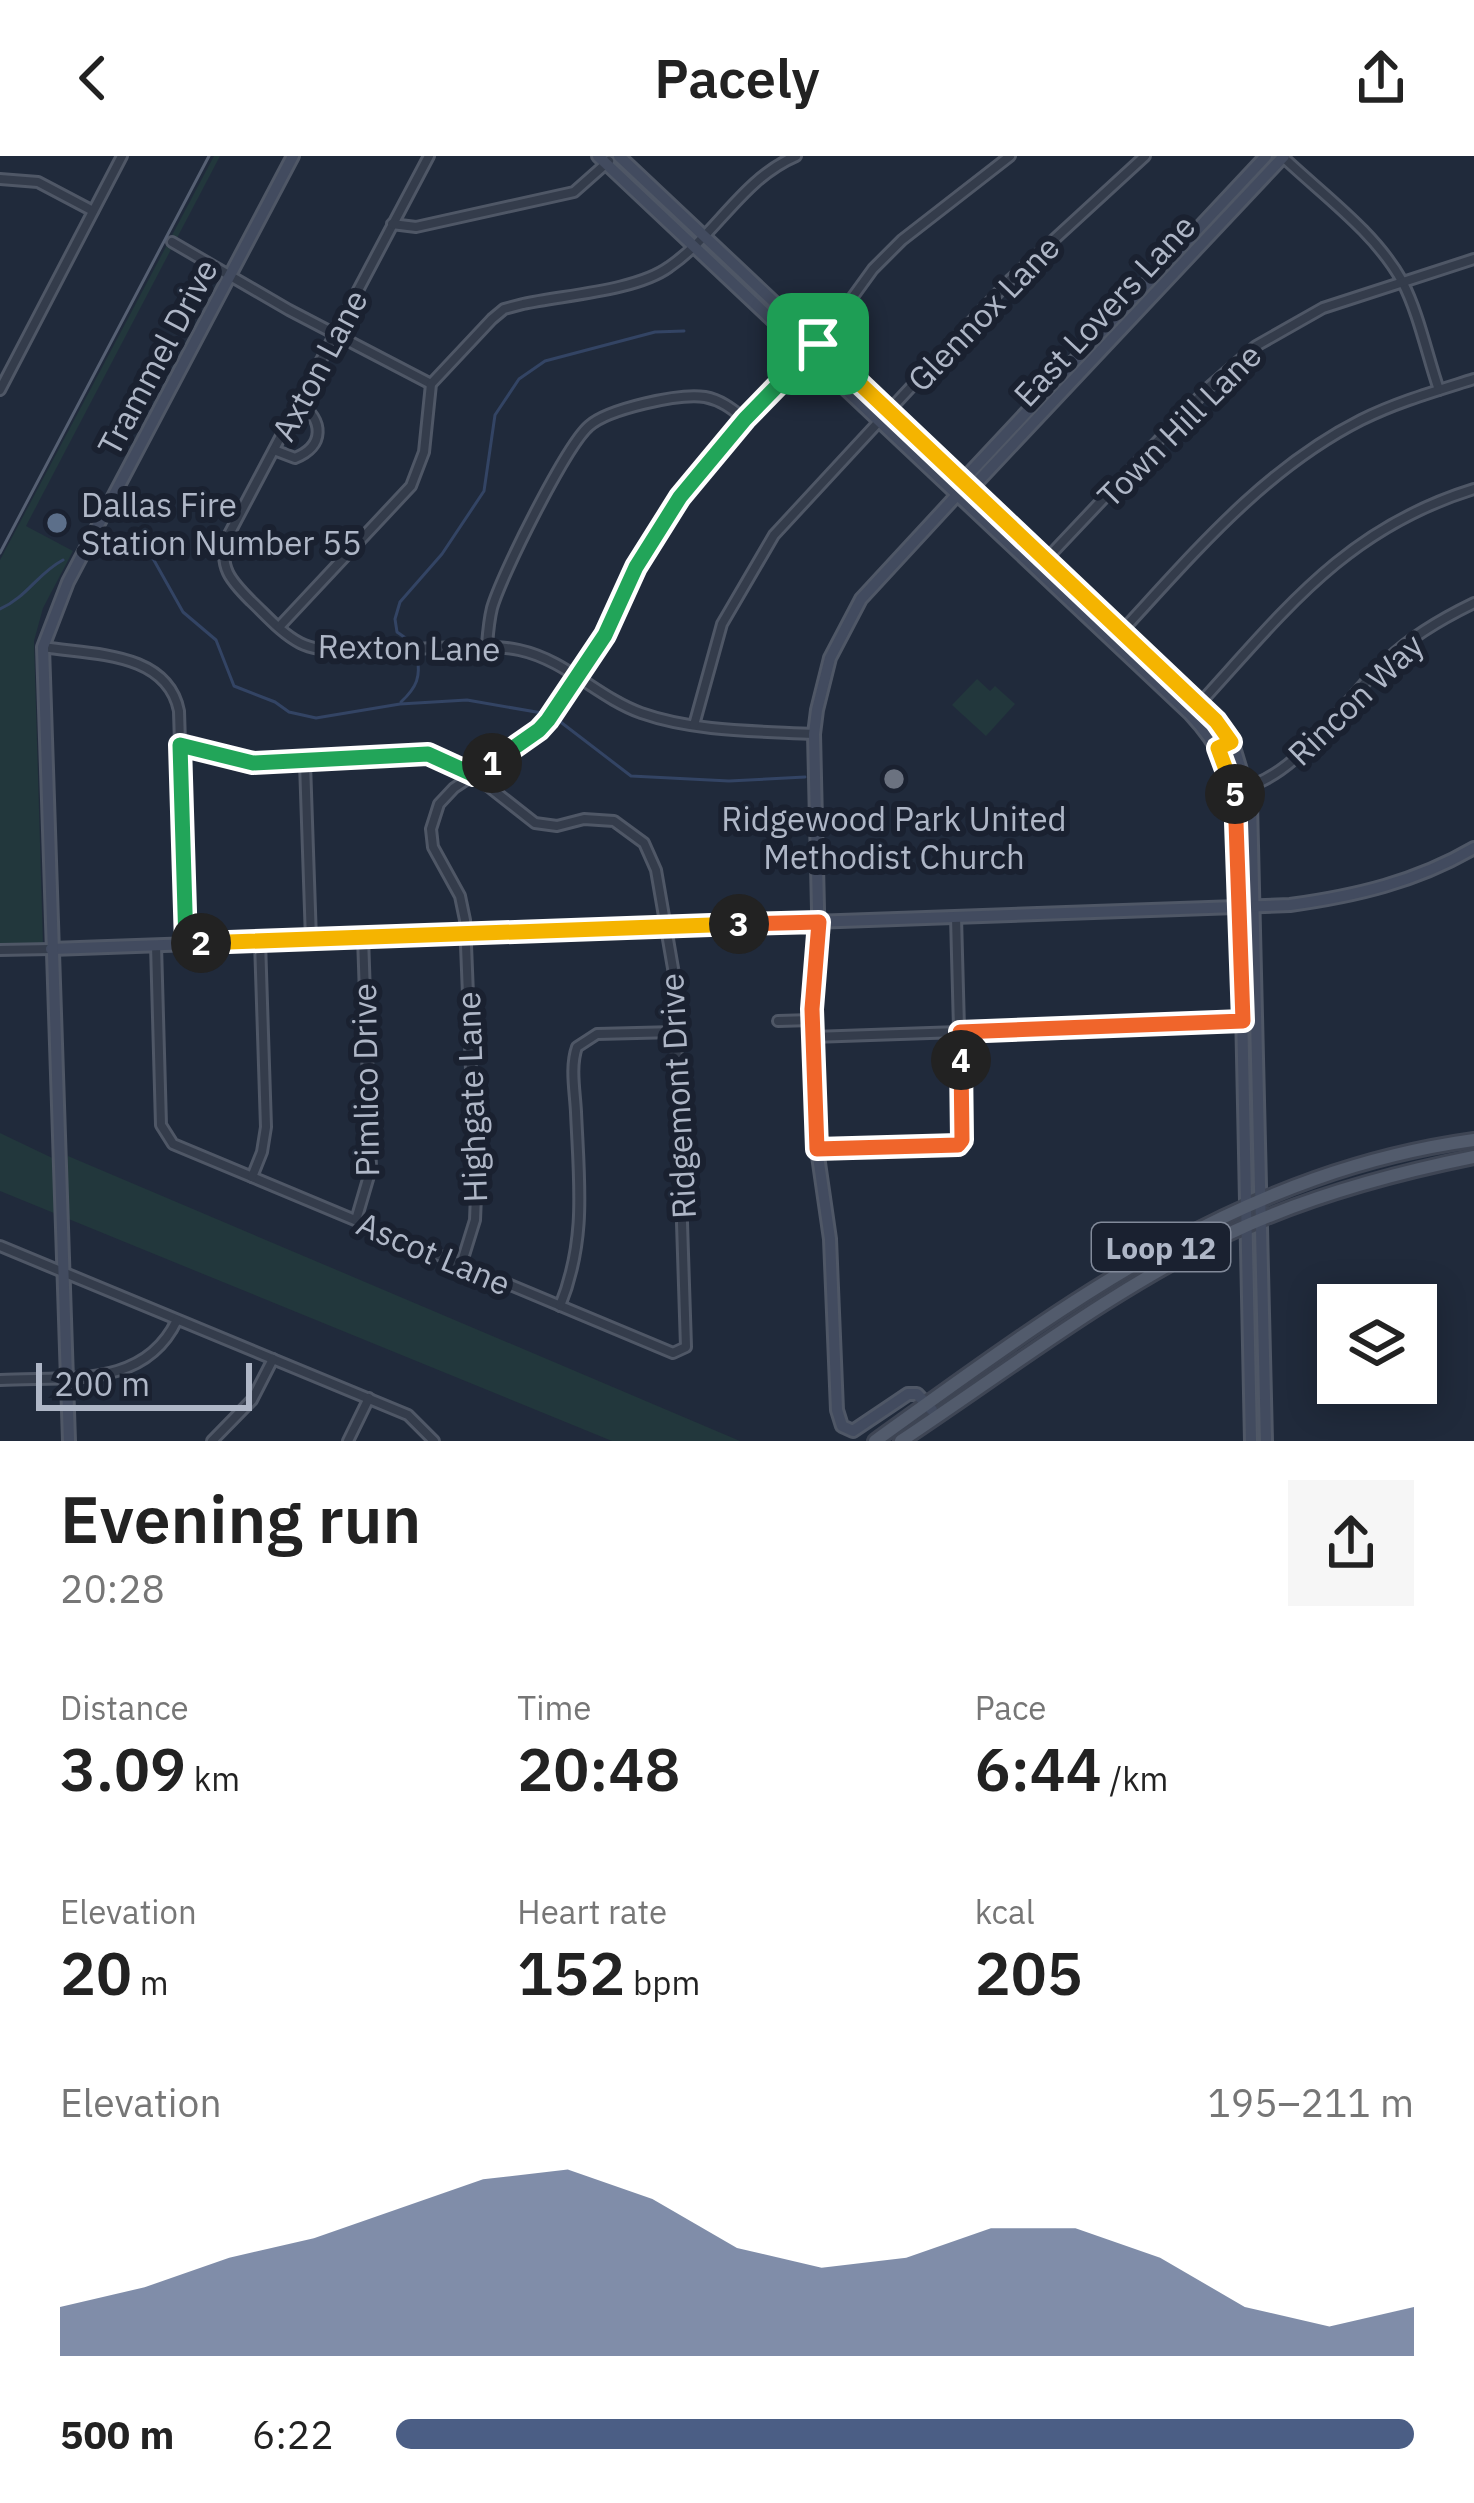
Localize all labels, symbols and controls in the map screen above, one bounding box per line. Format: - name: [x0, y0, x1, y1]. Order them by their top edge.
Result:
- text: Pacely: [654, 43, 820, 113]
- icon: back: [60, 45, 126, 111]
- icon: share: [1348, 45, 1414, 111]
- street label: East Lovers Lane: [1004, 205, 1204, 415]
- street label: Glennox Lane: [898, 226, 1068, 400]
- street label: Trammel Drive: [87, 252, 227, 462]
- street label: Axton Lane: [261, 282, 377, 448]
- pin: [767, 293, 869, 395]
- icon: arrive: [785, 311, 851, 377]
- street label: Town Hill Lane: [1088, 334, 1270, 516]
- place label: Dallas Fire Station Number 55: [81, 483, 362, 564]
- marker: Dallas Fire Station Number 55: [44, 510, 70, 536]
- street label: Rexton Lane: [317, 624, 501, 670]
- street label: Rincon Way: [1278, 624, 1432, 774]
- pin: 1: [462, 733, 522, 793]
- text: 1: [482, 741, 502, 784]
- pin: 5: [1205, 764, 1265, 824]
- marker: Ridgewood Park United Methodist Church: [881, 766, 907, 792]
- text: 5: [1225, 772, 1245, 815]
- place label: Ridgewood Park United Methodist Church: [721, 797, 1067, 878]
- pin: 3: [709, 894, 769, 954]
- text: 3: [729, 902, 749, 945]
- pin: 2: [171, 913, 231, 973]
- text: 2: [191, 921, 211, 964]
- street label: Ridgemont Drive: [649, 972, 705, 1220]
- street label: Pimlico Drive: [342, 983, 388, 1177]
- street label: Highgate Lane: [446, 991, 496, 1203]
- pin: 4: [931, 1030, 991, 1090]
- text: 4: [951, 1038, 971, 1081]
- street label: Ascot Lane: [351, 1201, 517, 1305]
- road number: Loop 12: [1092, 1223, 1230, 1271]
- map controls: [1317, 1284, 1437, 1404]
- button: layers: [1317, 1284, 1437, 1404]
- scale bar: [36, 1357, 252, 1410]
- text: 200 m: [54, 1362, 150, 1405]
- text: Evening run: [60, 1475, 421, 1561]
- button: share: [1288, 1480, 1414, 1606]
- text: 20:28: [60, 1563, 165, 1614]
- text: Distance: [60, 1686, 189, 1729]
- text: Time: [517, 1686, 591, 1729]
- text: Pace: [975, 1686, 1046, 1729]
- text: 3.09: [60, 1729, 186, 1808]
- text: 20:48: [517, 1729, 680, 1808]
- text: 6:44: [975, 1729, 1102, 1808]
- text: km: [186, 1757, 240, 1800]
- text: /km: [1102, 1757, 1168, 1800]
- text: Elevation: [60, 1890, 197, 1933]
- text: Heart rate: [517, 1890, 667, 1933]
- text: kcal: [975, 1890, 1035, 1933]
- text: 20: [60, 1933, 132, 2012]
- text: 152: [517, 1933, 625, 2012]
- text: 205: [975, 1933, 1083, 2012]
- text: m: [132, 1961, 169, 2004]
- text: bpm: [625, 1961, 700, 2004]
- text: Elevation: [60, 2077, 222, 2128]
- text: 195–211 m: [1207, 2077, 1414, 2128]
- text: 500 m: [60, 2409, 174, 2460]
- text: 6:22: [252, 2409, 334, 2460]

